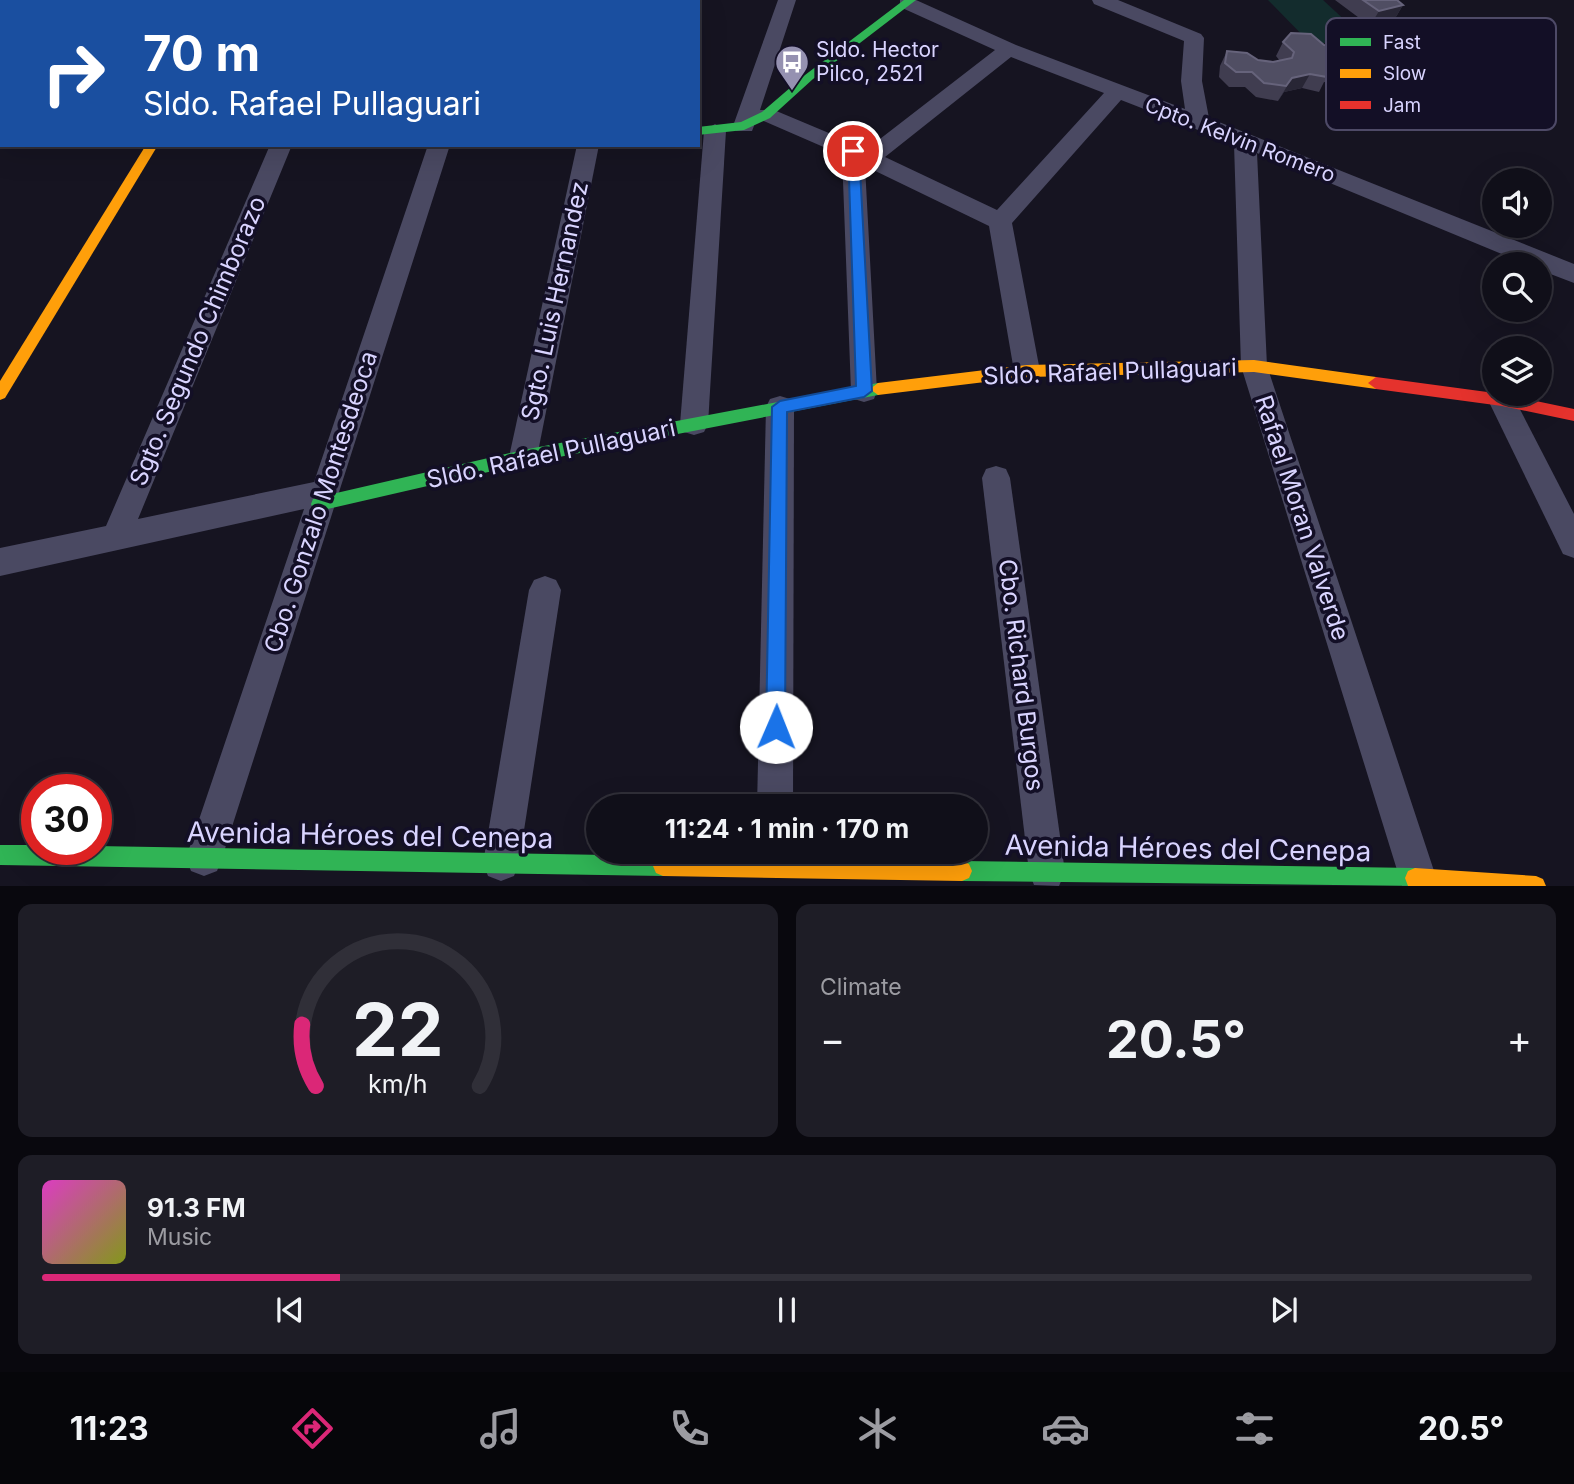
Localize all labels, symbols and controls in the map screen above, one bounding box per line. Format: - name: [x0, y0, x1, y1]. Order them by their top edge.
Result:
- legend: [1326, 18, 1556, 130]
- text: 70 m: [143, 24, 260, 83]
- icon: right: [28, 28, 119, 119]
- text: Fast: [1383, 31, 1421, 54]
- place label: Sldo. Hector Pilco, 2521: [816, 37, 939, 86]
- bus stop icon: Sldo. Hector Pilco, 2521: [773, 43, 811, 92]
- text: Slow: [1383, 62, 1426, 85]
- text: Sldo. Rafael Pullaguari: [143, 84, 481, 123]
- street label: Cpto. Kelvin Romero: [1141, 92, 1339, 187]
- text: Jam: [1383, 94, 1421, 117]
- pin: [823, 121, 883, 181]
- icon: arrive: [834, 132, 872, 170]
- map controls: [1482, 168, 1552, 406]
- button: sound: [1482, 168, 1552, 238]
- street label: Sgto. Luis Hernandez: [515, 179, 594, 423]
- street label: Sgto. Segundo Chimborazo: [123, 192, 272, 490]
- button: search: [1482, 252, 1552, 322]
- button: layers: [1482, 336, 1552, 406]
- street label: Cbo. Gonzalo Montesdeoca: [258, 347, 383, 656]
- street label: Sldo. Rafael Pullaguari: [983, 353, 1237, 390]
- street label: Rafael Moran Valverde: [1249, 392, 1356, 644]
- street label: Sldo. Rafael Pullaguari: [424, 413, 678, 494]
- street label: Cbo. Richard Burgos: [993, 557, 1050, 792]
- position arrow: [739, 690, 813, 764]
- speed limit sign: 30: [21, 774, 112, 865]
- text: 11:24 · 1 min · 170 m: [665, 813, 909, 844]
- street label: Avenida Héroes del Cenepa: [186, 815, 554, 855]
- street label: Avenida Héroes del Cenepa: [1004, 828, 1372, 868]
- text: Climate: [820, 973, 902, 1001]
- text: 22: [352, 986, 444, 1075]
- text: 20.5°: [1106, 1008, 1246, 1071]
- text: −: [820, 1016, 845, 1062]
- text: +: [1507, 1016, 1532, 1062]
- text: km/h: [368, 1069, 428, 1099]
- text: 91.3 FM: [147, 1192, 246, 1223]
- text: Music: [147, 1223, 212, 1251]
- icon: previous: [271, 1291, 309, 1329]
- icon: pause: [768, 1291, 806, 1329]
- icon: next: [1265, 1291, 1303, 1329]
- icon: directions: [288, 1404, 337, 1453]
- icon: music: [476, 1404, 525, 1453]
- icon: phone: [665, 1404, 714, 1453]
- icon: climate: [853, 1404, 902, 1453]
- icon: car: [1041, 1404, 1090, 1453]
- icon: filters: [1230, 1404, 1279, 1453]
- text: 11:23: [70, 1409, 149, 1448]
- text: 20.5°: [1418, 1409, 1504, 1448]

